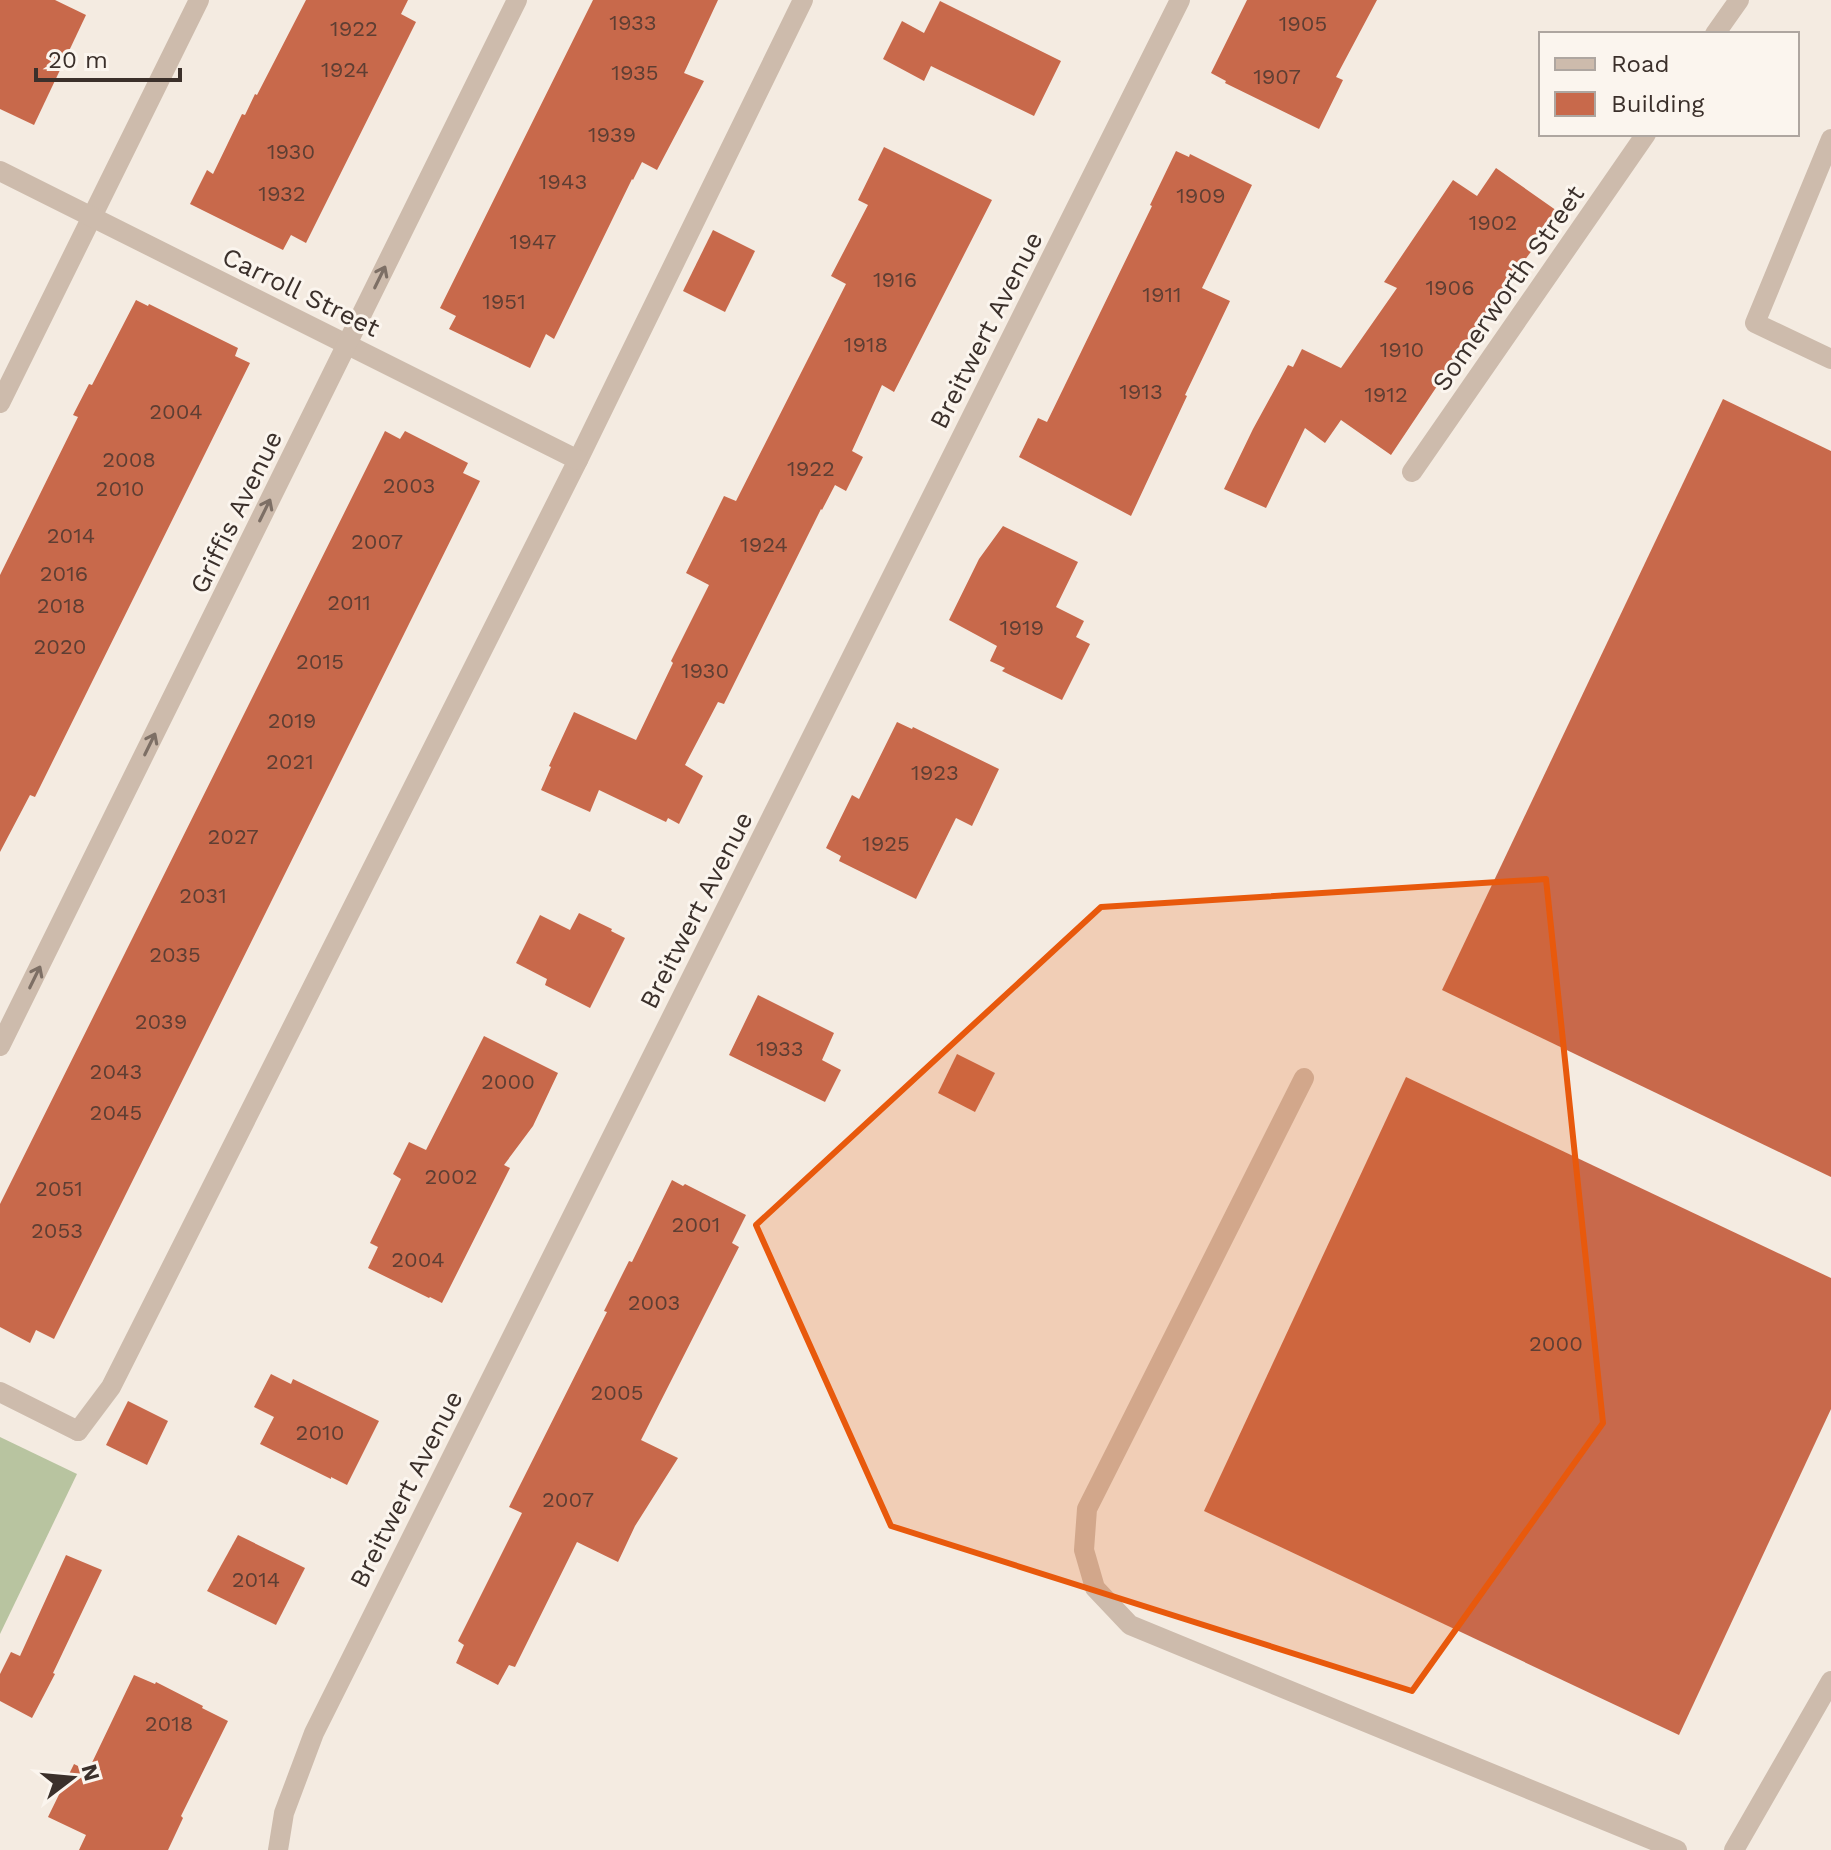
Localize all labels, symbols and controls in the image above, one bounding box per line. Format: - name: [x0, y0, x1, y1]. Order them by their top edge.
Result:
- house number: 1933: [609, 10, 657, 35]
- house number: 1905: [1279, 11, 1327, 36]
- house number: 1922: [330, 16, 378, 41]
- scale bar: [36, 32, 180, 82]
- legend: [1539, 32, 1799, 136]
- text: 20 m: [48, 46, 108, 74]
- text: Road: [1611, 50, 1670, 78]
- house number: 1924: [321, 57, 369, 82]
- house number: 1935: [611, 60, 659, 85]
- house number: 1907: [1253, 64, 1301, 89]
- text: Building: [1611, 90, 1704, 118]
- house number: 1939: [588, 122, 636, 147]
- house number: 1930: [267, 139, 315, 164]
- house number: 1943: [539, 169, 587, 194]
- street label: Somerworth Street: [1426, 180, 1590, 396]
- house number: 1932: [258, 181, 306, 206]
- house number: 1909: [1176, 183, 1226, 208]
- house number: 1902: [1469, 210, 1517, 235]
- street label: Breitwert Avenue: [923, 227, 1049, 433]
- house number: 1947: [510, 229, 556, 254]
- street label: Carroll Street: [218, 241, 385, 343]
- one-way arrow: [373, 266, 389, 290]
- house number: 1916: [873, 267, 917, 292]
- house number: 1906: [1425, 275, 1475, 300]
- house number: 1911: [1142, 282, 1182, 307]
- house number: 1951: [482, 289, 526, 314]
- house number: 1918: [844, 332, 888, 357]
- house number: 1910: [1380, 337, 1424, 362]
- house number: 1913: [1119, 379, 1163, 404]
- house number: 1912: [1364, 382, 1408, 407]
- house number: 2004: [149, 399, 203, 424]
- street label: Griffis Avenue: [184, 426, 288, 598]
- house number: 2008: [102, 447, 156, 472]
- house number: 1922: [787, 456, 835, 481]
- house number: 2003: [383, 473, 435, 498]
- house number: 2010: [96, 476, 144, 501]
- one-way arrow: [258, 499, 273, 523]
- house number: 2014: [47, 523, 95, 548]
- house number: 2007: [351, 529, 403, 554]
- house number: 1924: [740, 532, 788, 557]
- house number: 2016: [40, 561, 88, 586]
- house number: 2011: [327, 590, 371, 615]
- house number: 2018: [37, 593, 85, 618]
- house number: 1919: [1000, 615, 1044, 640]
- house number: 2020: [33, 634, 87, 659]
- house number: 2015: [296, 649, 344, 674]
- house number: 1930: [681, 658, 729, 683]
- house number: 2019: [268, 708, 316, 733]
- one-way arrow: [143, 732, 158, 756]
- house number: 2021: [266, 749, 314, 774]
- house number: 1923: [911, 760, 959, 785]
- street label: Breitwert Avenue: [633, 807, 759, 1013]
- house number: 2027: [207, 824, 259, 849]
- house number: 1925: [862, 831, 910, 856]
- house number: 2031: [179, 883, 227, 908]
- house number: 2035: [149, 942, 201, 967]
- one-way arrow: [27, 965, 43, 989]
- house number: 2039: [135, 1009, 187, 1034]
- house number: 1933: [756, 1036, 804, 1061]
- house number: 2043: [90, 1059, 142, 1084]
- house number: 2000: [481, 1069, 535, 1094]
- house number: 2045: [90, 1100, 142, 1125]
- house number: 2002: [424, 1164, 478, 1189]
- house number: 2051: [35, 1176, 83, 1201]
- house number: 2001: [672, 1212, 720, 1237]
- house number: 2053: [31, 1218, 83, 1243]
- house number: 2004: [391, 1247, 445, 1272]
- house number: 2003: [628, 1290, 680, 1315]
- house number: 2000: [1529, 1331, 1583, 1356]
- house number: 2005: [591, 1380, 644, 1405]
- street label: Breitwert Avenue: [343, 1386, 469, 1592]
- house number: 2010: [296, 1420, 344, 1445]
- house number: 2007: [542, 1487, 594, 1512]
- house number: 2014: [232, 1567, 280, 1592]
- house number: 2018: [145, 1711, 193, 1736]
- north arrow: [32, 1738, 112, 1818]
- text: N: [76, 1761, 105, 1784]

